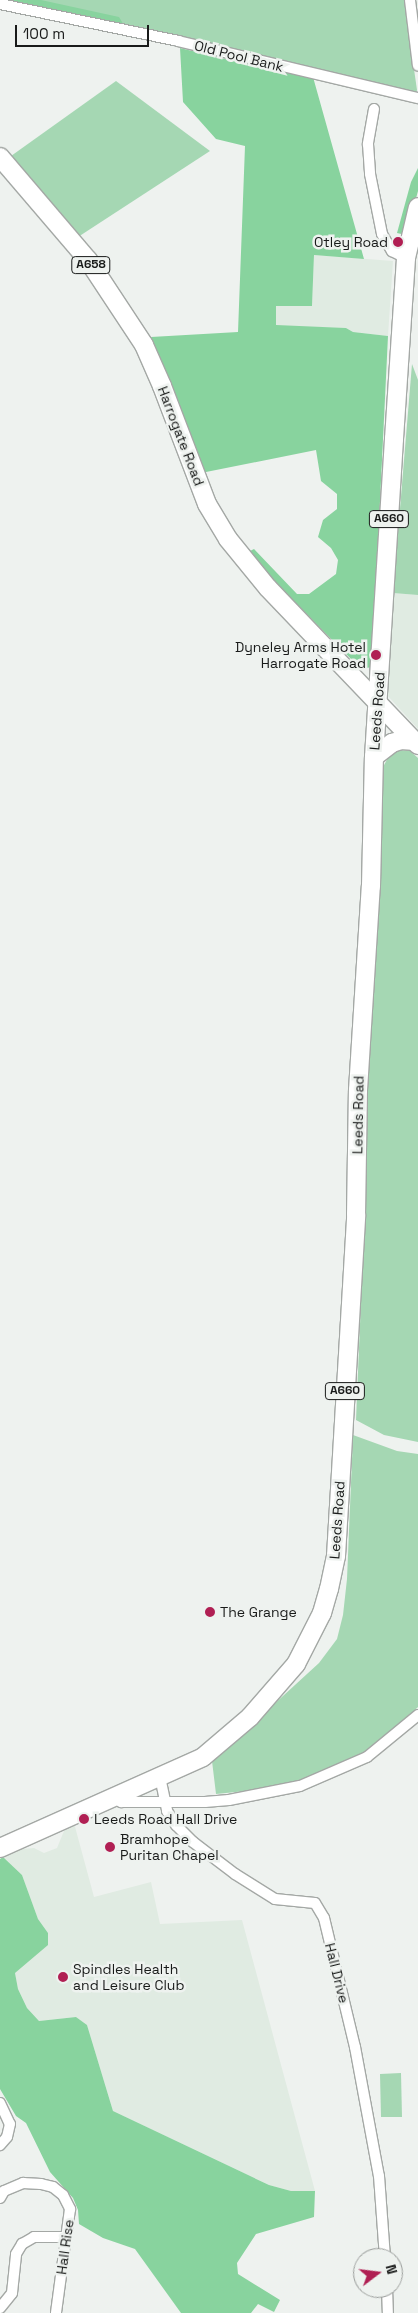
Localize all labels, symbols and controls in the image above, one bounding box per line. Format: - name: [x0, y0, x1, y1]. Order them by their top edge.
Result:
- scale bar: [18, 15, 151, 47]
- text: 100 m: [23, 24, 65, 43]
- street label: Old Pool Bank: [193, 37, 285, 75]
- place label: Otley Road: [314, 234, 388, 250]
- marker: Otley Road: [392, 236, 404, 248]
- road number: A658: [71, 256, 111, 274]
- street label: Harrogate Road: [154, 384, 208, 488]
- road number: A660: [368, 509, 410, 528]
- place label: Dyneley Arms Hotel Harrogate Road: [235, 639, 366, 672]
- marker: Dyneley Arms Hotel Harrogate Road: [370, 649, 382, 661]
- street label: Leeds Road: [366, 671, 388, 751]
- street label: Leeds Road: [349, 1076, 367, 1154]
- road number: A660: [324, 1382, 366, 1400]
- street label: Leeds Road: [326, 1480, 348, 1560]
- place label: The Grange: [220, 1604, 297, 1620]
- marker: The Grange: [204, 1606, 216, 1618]
- place label: Leeds Road Hall Drive: [94, 1811, 237, 1827]
- marker: Leeds Road Hall Drive: [78, 1813, 90, 1825]
- place label: Bramhope Puritan Chapel: [120, 1831, 219, 1864]
- marker: Bramhope Puritan Chapel: [104, 1841, 116, 1853]
- street label: Hall Drive: [321, 1941, 353, 2005]
- place label: Spindles Health and Leisure Club: [73, 1961, 184, 1994]
- marker: Spindles Health and Leisure Club: [57, 1971, 69, 1983]
- street label: Hall Rise: [53, 2218, 77, 2276]
- north arrow: [353, 2248, 403, 2298]
- text: N: [382, 2263, 401, 2276]

